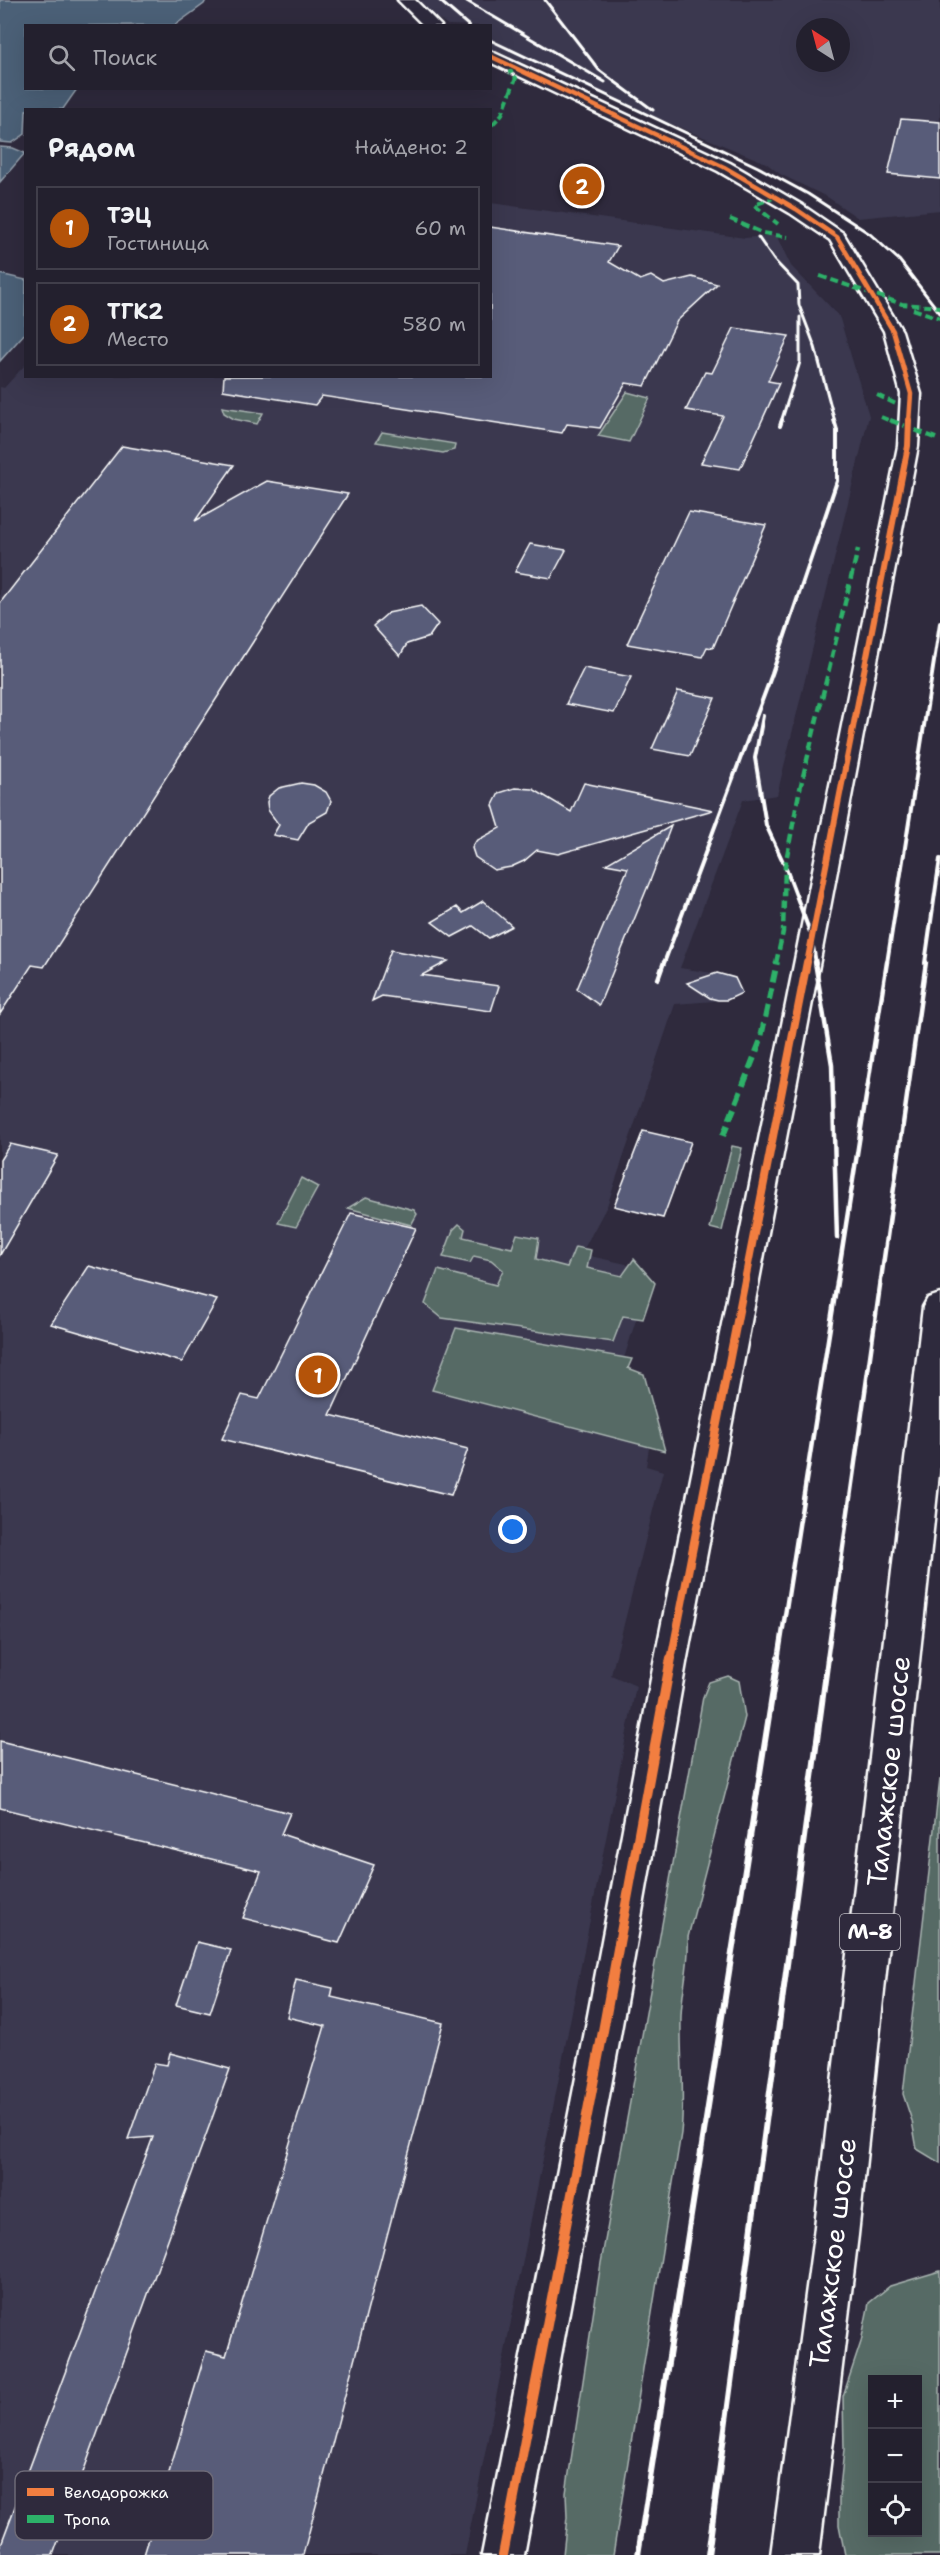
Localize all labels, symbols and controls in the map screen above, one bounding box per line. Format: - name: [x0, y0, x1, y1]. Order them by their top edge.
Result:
- north arrow: [796, 18, 850, 72]
- search box: [24, 24, 492, 90]
- icon: search: [45, 41, 78, 74]
- text: Поиск: [93, 43, 157, 72]
- text: Рядом: [48, 130, 135, 165]
- text: Найдено: 2: [355, 134, 468, 160]
- pin: 2: [562, 164, 602, 208]
- text: ТЭЦ: [107, 201, 151, 230]
- text: 1: [65, 215, 74, 241]
- text: 60 m: [414, 215, 466, 241]
- text: Гостиница: [107, 230, 209, 256]
- text: ТГК2: [107, 297, 163, 326]
- text: 2: [63, 311, 77, 337]
- text: 580 m: [403, 311, 466, 337]
- text: Место: [107, 326, 169, 352]
- pin: 1: [298, 1352, 338, 1398]
- your location: [498, 1515, 527, 1544]
- street label: Талажское шоссе: [858, 1654, 919, 1888]
- road number: М-8: [840, 1914, 900, 1950]
- street label: Талажское шоссе: [800, 2136, 865, 2370]
- map controls: [868, 2375, 922, 2537]
- button: +: [868, 2375, 922, 2429]
- button: −: [868, 2429, 922, 2483]
- legend: [15, 2471, 213, 2540]
- text: Велодорожка: [64, 2482, 169, 2503]
- button: locate: [868, 2483, 922, 2537]
- text: Тропа: [64, 2509, 110, 2530]

